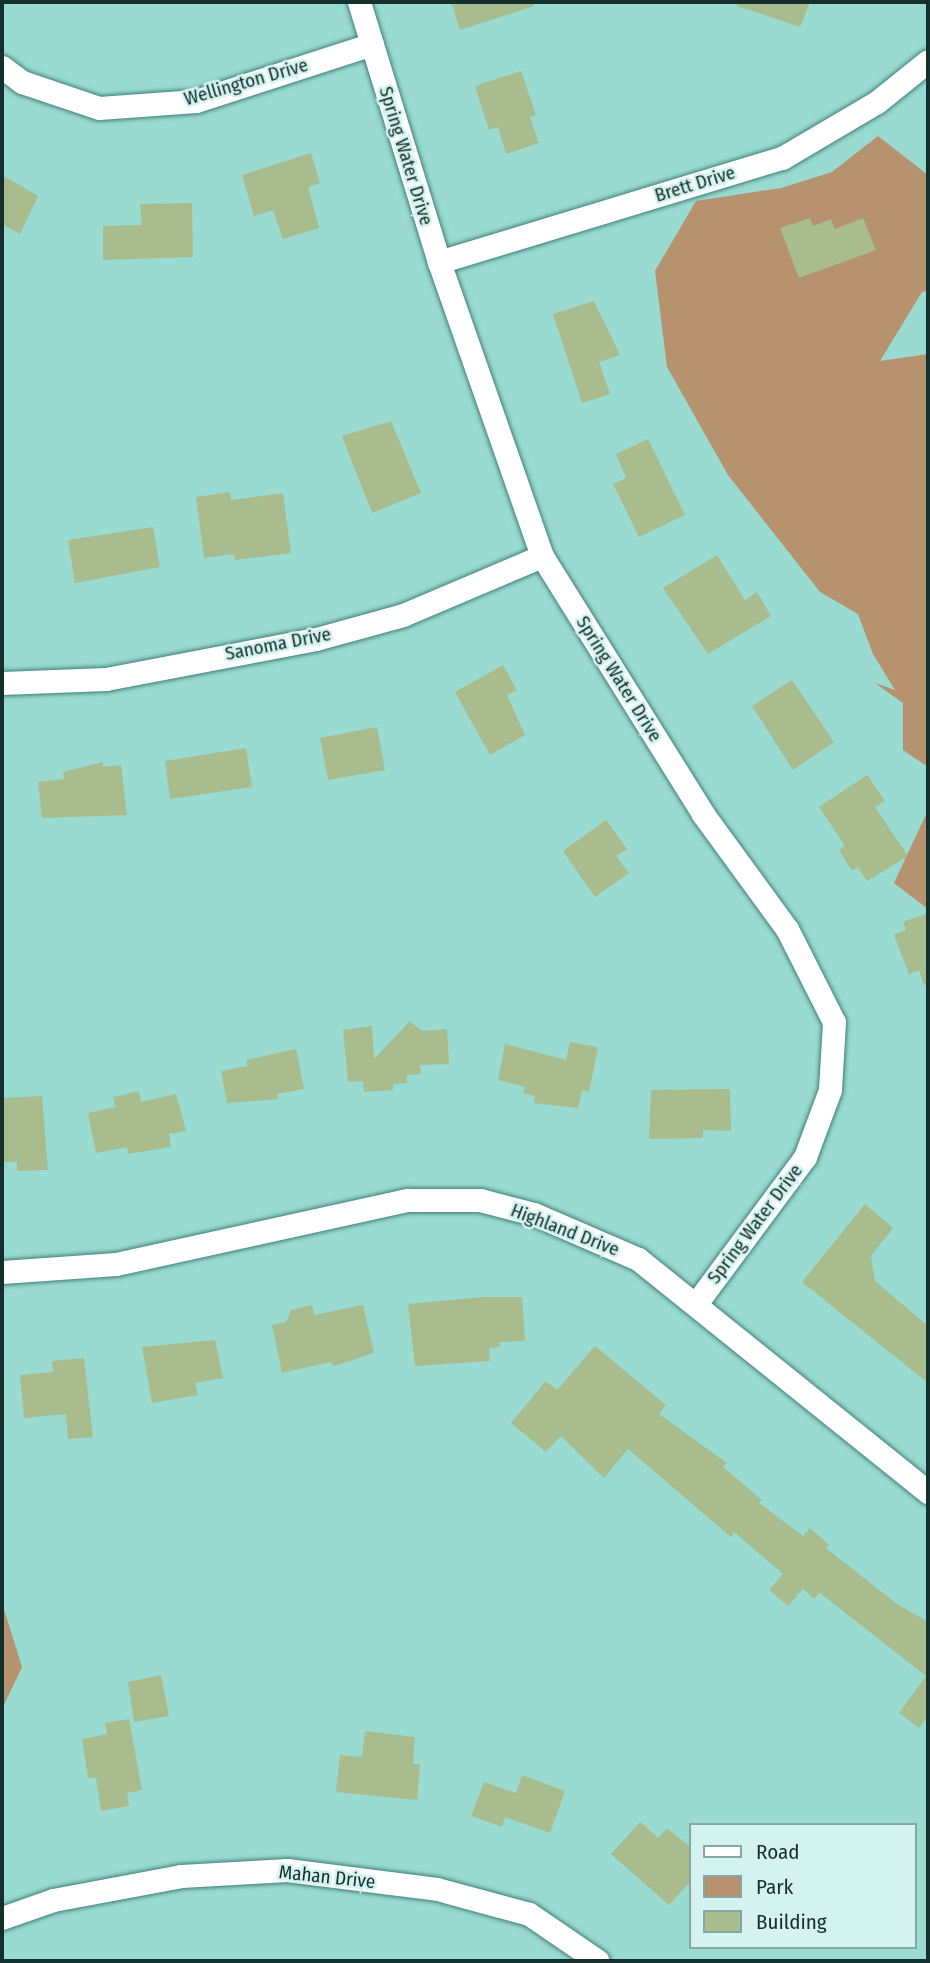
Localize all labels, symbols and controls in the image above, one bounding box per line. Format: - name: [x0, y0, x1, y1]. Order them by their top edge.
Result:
- street label: Wellington Drive: [181, 53, 311, 111]
- street label: Spring Water Drive: [374, 84, 438, 228]
- street label: Brett Drive: [652, 161, 738, 207]
- street label: Spring Water Drive: [571, 612, 667, 746]
- street label: Sanoma Drive: [223, 623, 333, 665]
- street label: Spring Water Drive: [703, 1160, 807, 1288]
- street label: Highland Drive: [508, 1199, 622, 1261]
- legend: [688, 1823, 916, 1949]
- text: Road: [756, 1839, 800, 1865]
- street label: Mahan Drive: [278, 1861, 376, 1893]
- text: Park: [756, 1874, 793, 1900]
- text: Building: [756, 1909, 827, 1935]

